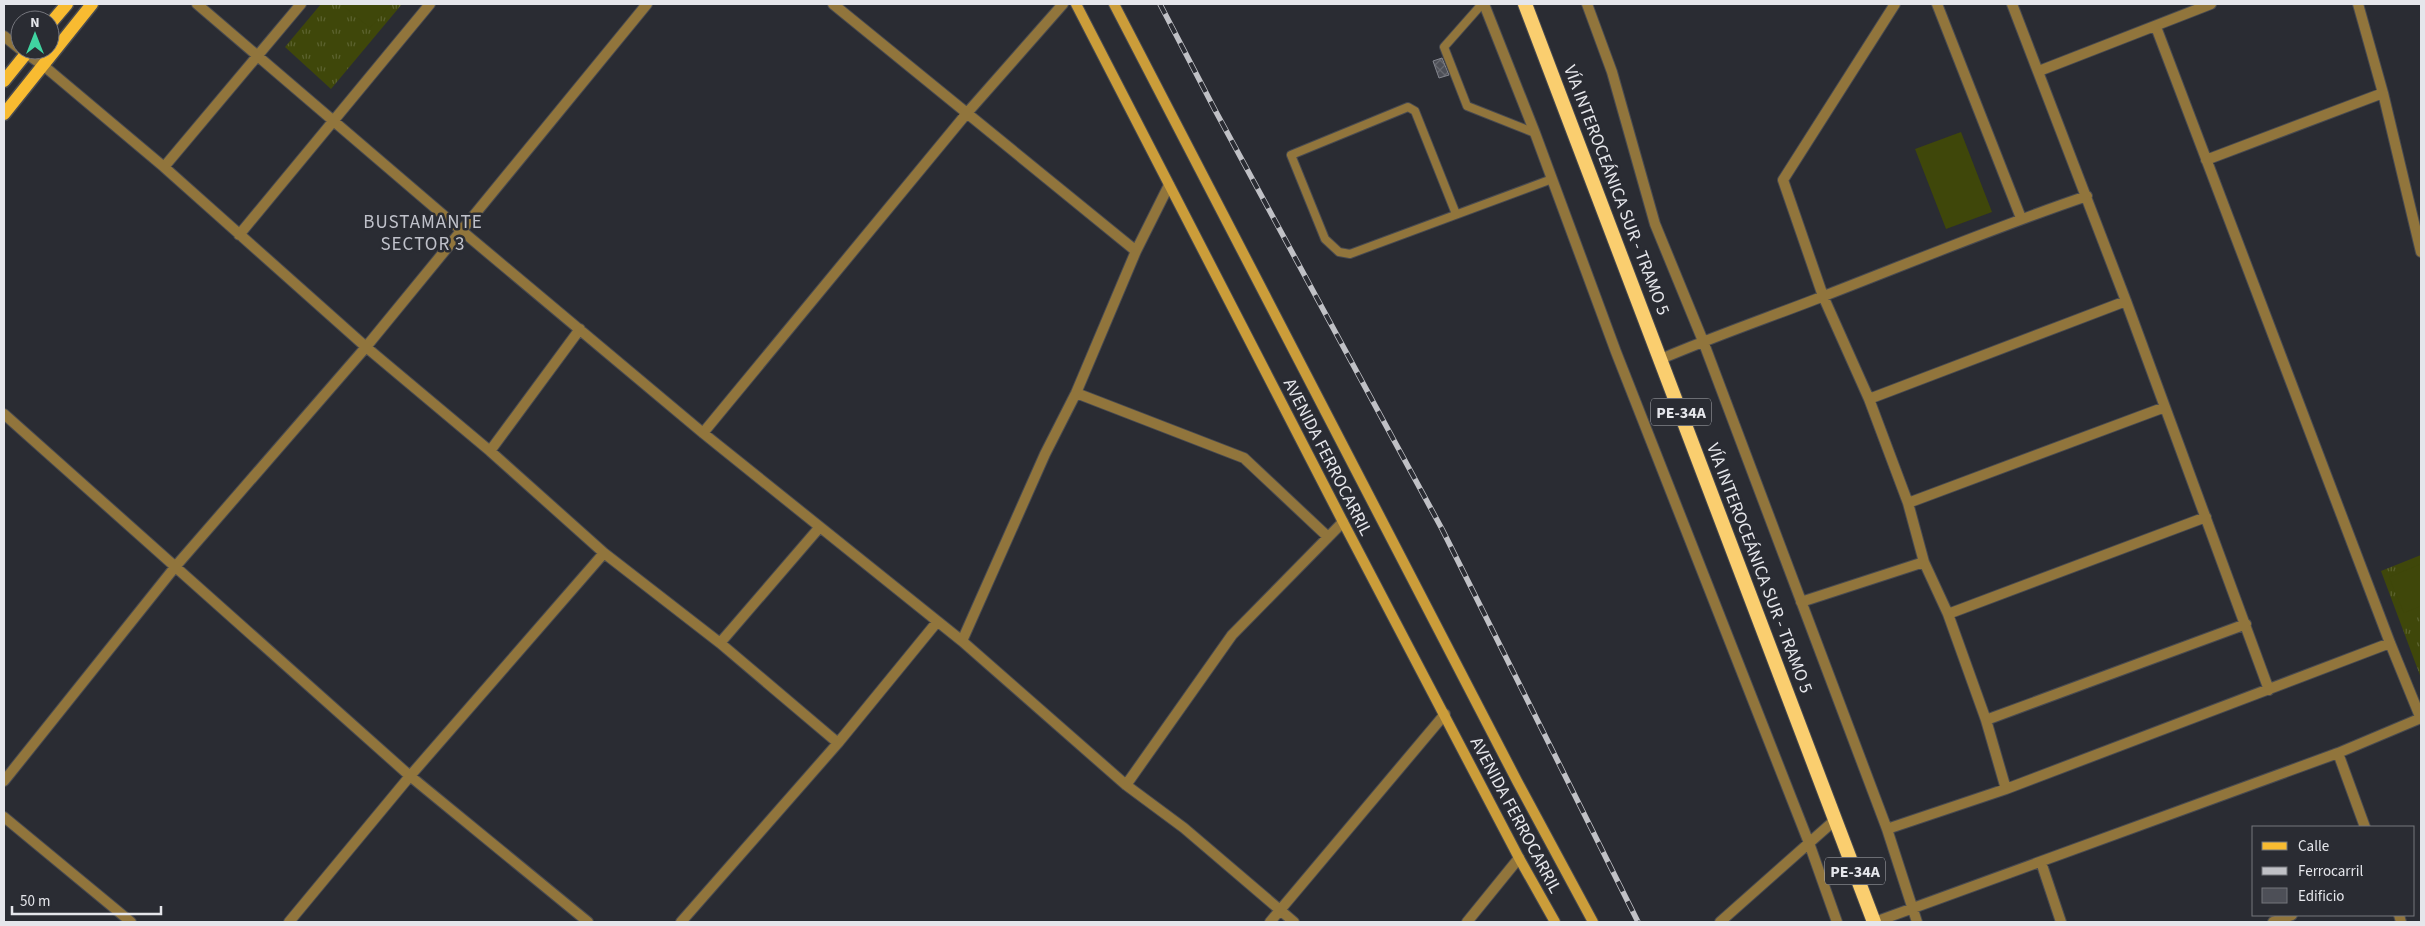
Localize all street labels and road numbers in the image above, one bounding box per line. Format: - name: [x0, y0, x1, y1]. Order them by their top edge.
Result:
- street label: VÍA INTEROCEÁNICA SUR - TRAMO 5: [1557, 61, 1676, 319]
- street label: AVENIDA FERROCARRIL: [1277, 374, 1378, 541]
- road number: PE-34A: [1651, 398, 1711, 426]
- street label: VÍA INTEROCEÁNICA SUR - TRAMO 5: [1700, 439, 1819, 697]
- street label: AVENIDA FERROCARRIL: [1464, 733, 1567, 898]
- road number: PE-34A: [1825, 858, 1885, 884]

